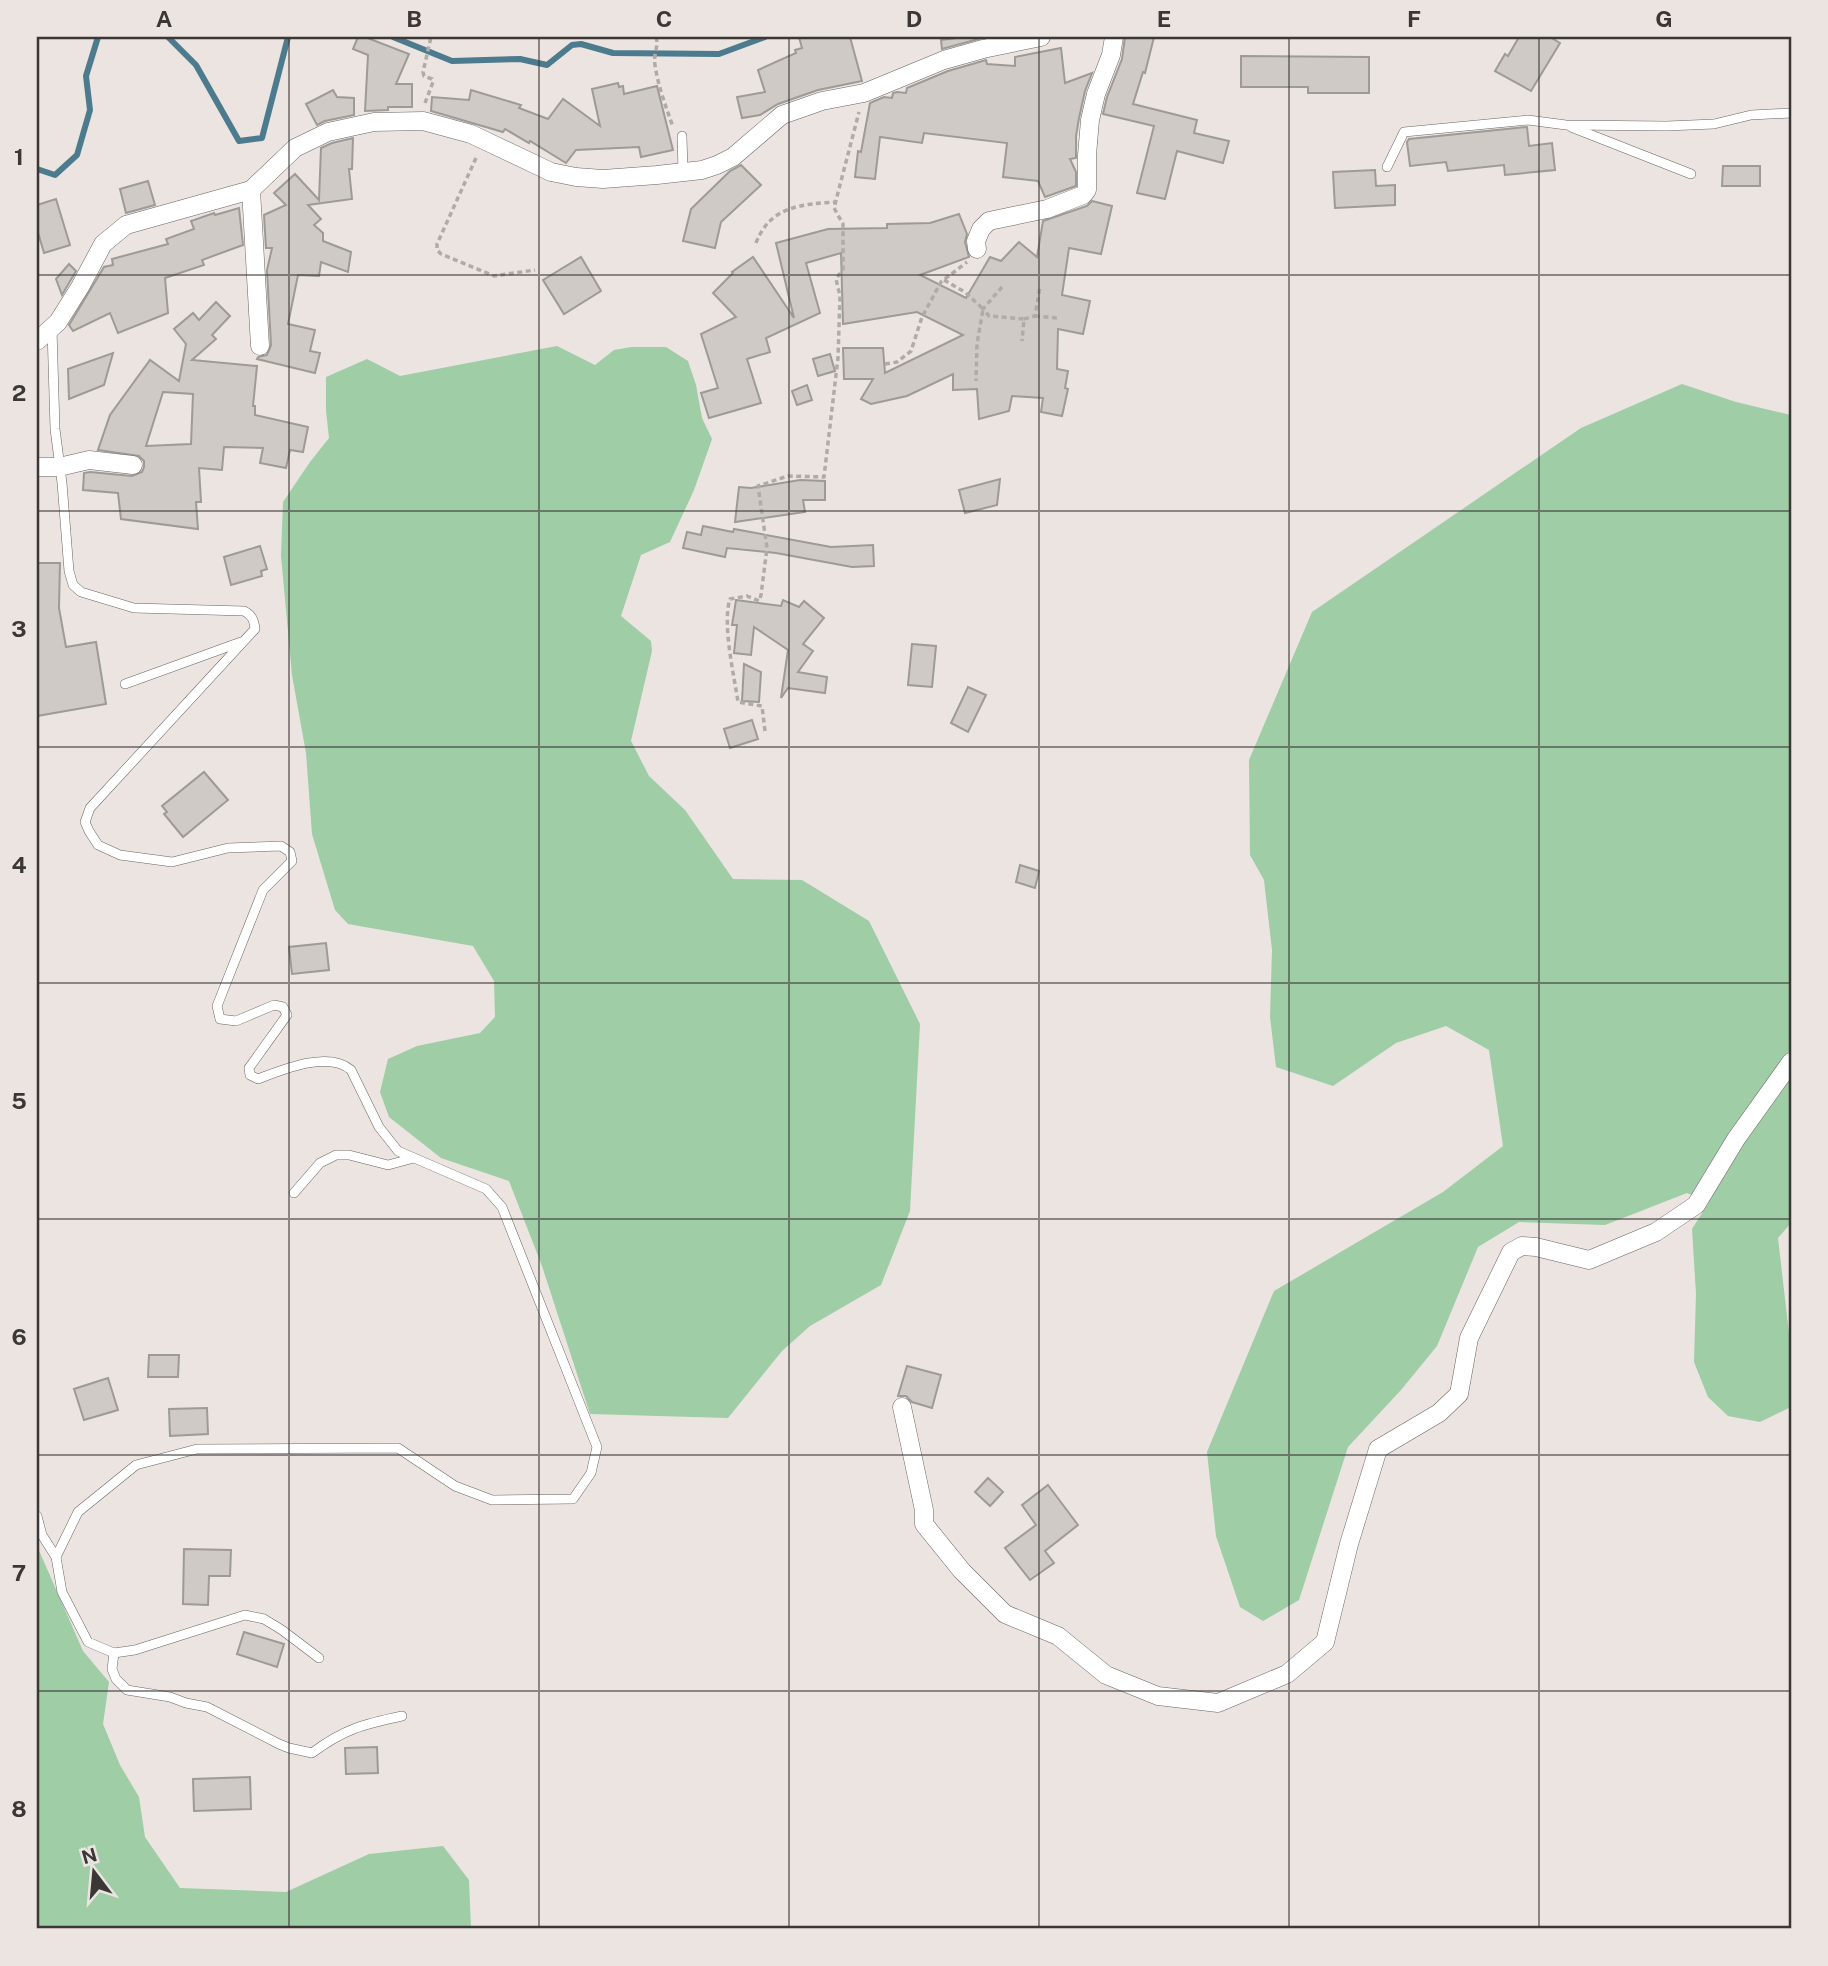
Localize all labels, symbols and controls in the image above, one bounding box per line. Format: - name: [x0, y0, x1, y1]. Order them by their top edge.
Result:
- text: A: [156, 5, 173, 32]
- text: B: [406, 5, 422, 32]
- text: C: [656, 5, 672, 32]
- text: D: [906, 5, 922, 32]
- text: E: [1157, 5, 1171, 32]
- text: F: [1407, 5, 1421, 32]
- text: G: [1655, 5, 1673, 32]
- text: 1: [14, 143, 24, 170]
- text: 2: [12, 379, 26, 406]
- text: 3: [11, 615, 27, 642]
- text: 4: [11, 851, 27, 878]
- text: 5: [11, 1087, 27, 1114]
- text: 6: [11, 1323, 27, 1350]
- text: 7: [12, 1559, 26, 1586]
- text: 8: [11, 1795, 27, 1822]
- north arrow: [60, 1836, 130, 1906]
- text: N: [79, 1843, 99, 1868]

